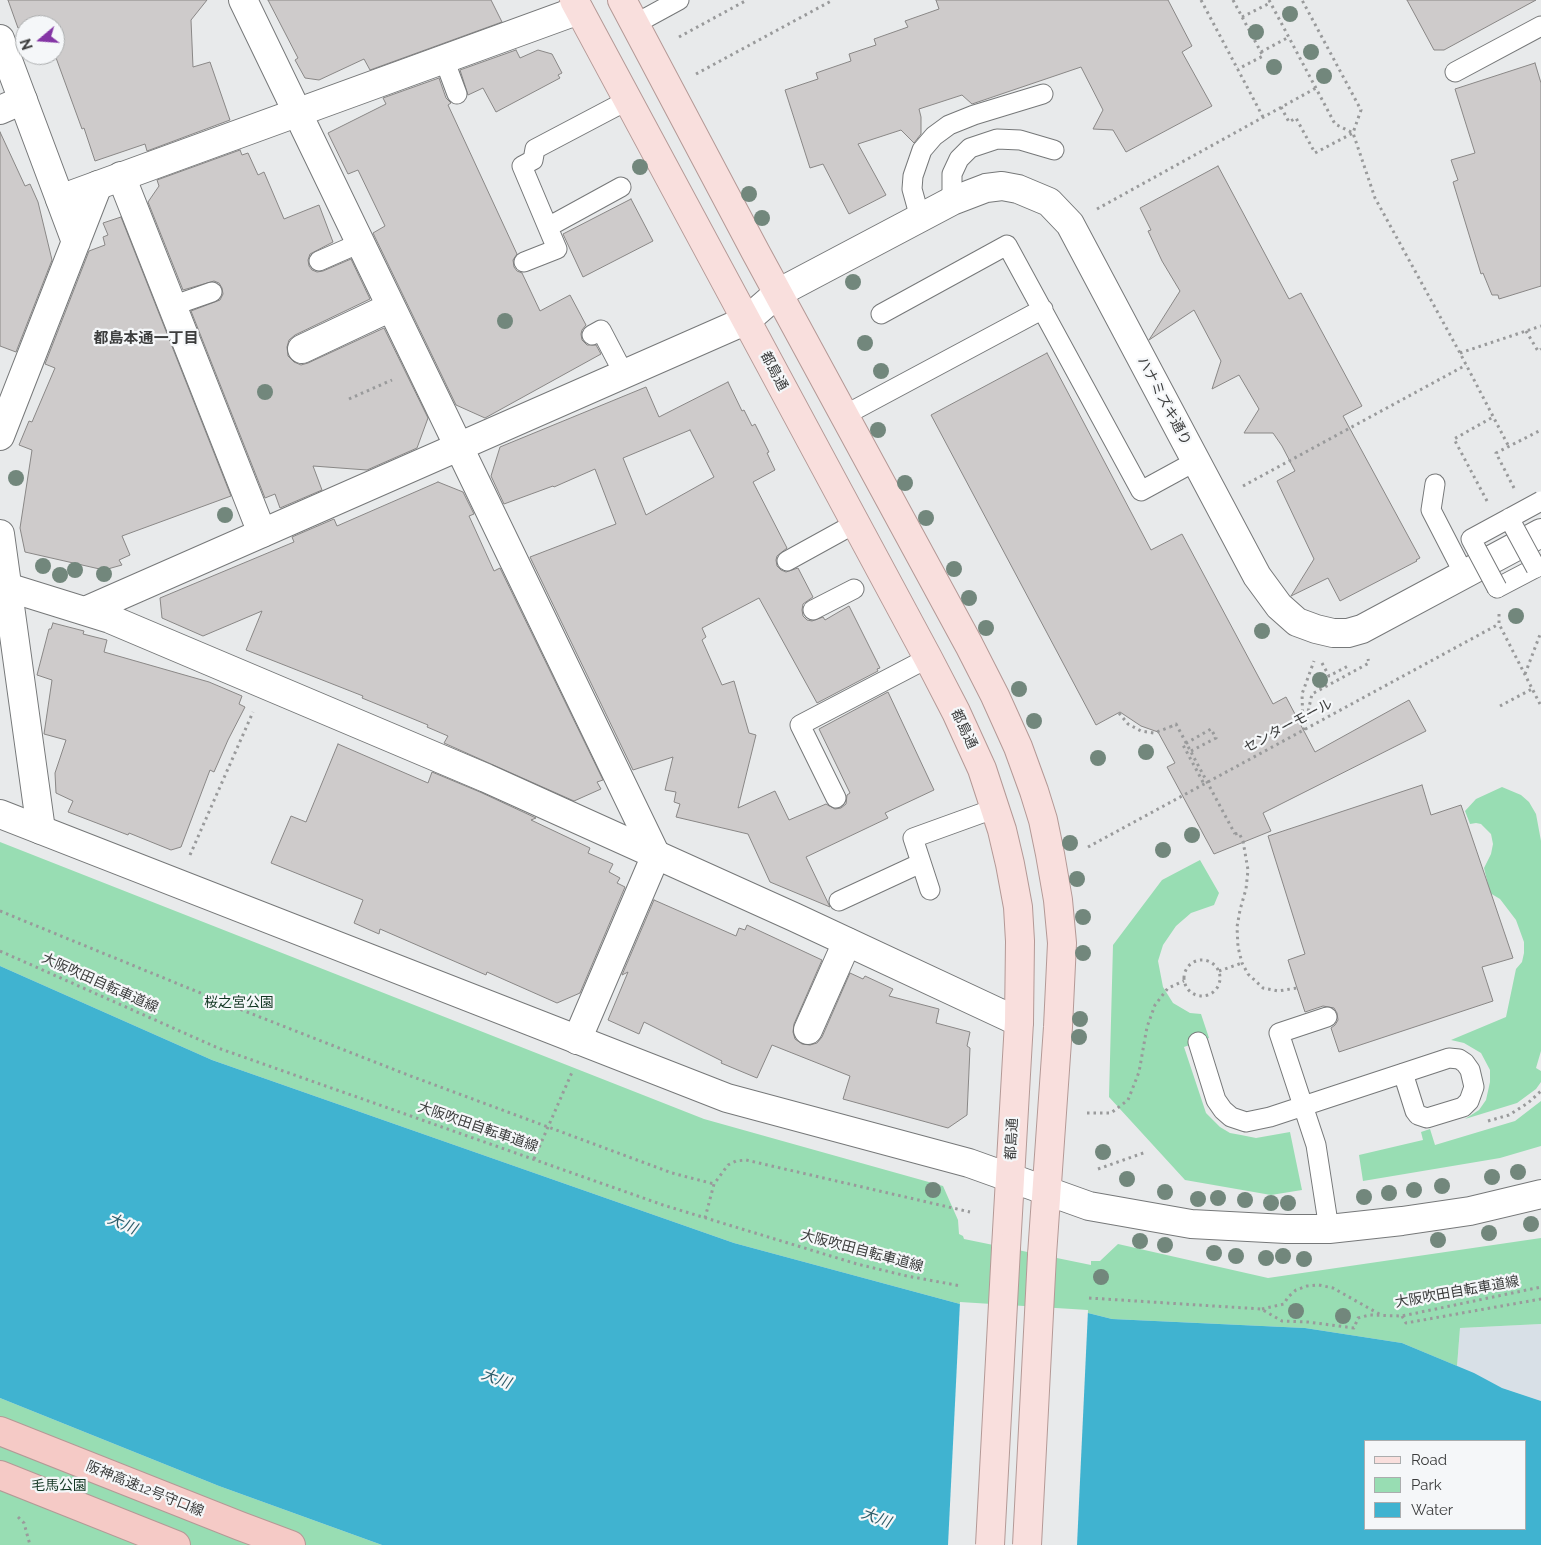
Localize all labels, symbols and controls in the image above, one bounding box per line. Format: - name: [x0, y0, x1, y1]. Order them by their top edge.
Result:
- north arrow: [15, 15, 65, 65]
- text: N: [17, 37, 36, 52]
- district label: 都島本通一丁目: [94, 329, 198, 347]
- street label: 都島通: [757, 349, 791, 393]
- street label: ハナミズキ通り: [1134, 354, 1194, 448]
- street label: センターモール: [1241, 696, 1335, 756]
- street label: 都島通: [948, 706, 980, 752]
- street label: 大阪吹田自転車道線: [39, 950, 161, 1016]
- park label: 桜之宮公園: [204, 995, 274, 1011]
- street label: 大阪吹田自転車道線: [416, 1099, 540, 1155]
- street label: 都島通: [1003, 1118, 1021, 1160]
- water label: 大川: [105, 1210, 139, 1238]
- street label: 大阪吹田自転車道線: [799, 1227, 925, 1275]
- street label: 大阪吹田自転車道線: [1393, 1273, 1521, 1311]
- water label: 大川: [479, 1365, 513, 1393]
- legend: [1364, 1440, 1526, 1530]
- text: Road: [1411, 1451, 1447, 1469]
- street label: 阪神高速12号守口線: [84, 1458, 206, 1520]
- text: Park: [1411, 1476, 1442, 1494]
- park label: 毛馬公園: [31, 1478, 87, 1494]
- text: Water: [1411, 1501, 1453, 1519]
- water label: 大川: [859, 1504, 893, 1532]

